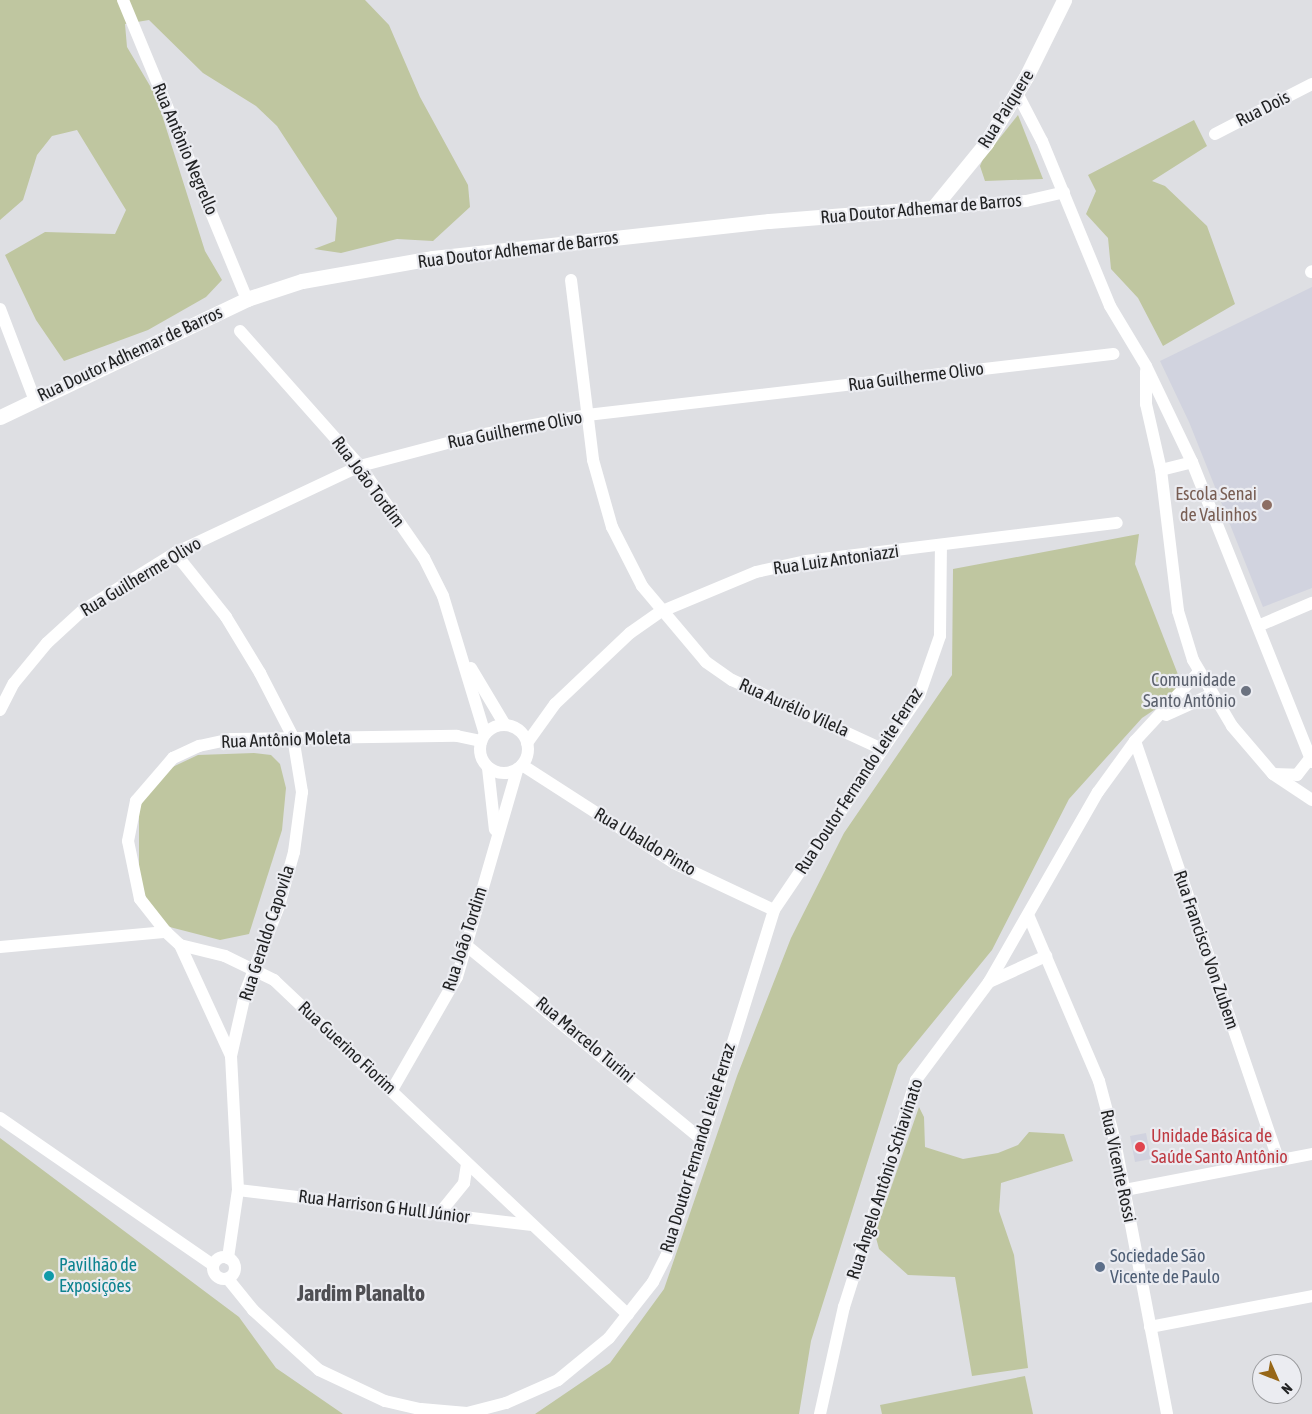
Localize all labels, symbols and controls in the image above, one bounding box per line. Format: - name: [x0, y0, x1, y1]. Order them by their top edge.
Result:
- street label: Rua Paiquere: [973, 66, 1039, 152]
- street label: Rua Antônio Negrello: [147, 80, 223, 218]
- street label: Rua Dois: [1232, 86, 1294, 132]
- street label: Rua Doutor Adhemar de Barros: [820, 189, 1022, 229]
- street label: Rua Doutor Adhemar de Barros: [417, 227, 619, 273]
- street label: Rua Doutor Adhemar de Barros: [34, 302, 226, 406]
- street label: Rua Guilherme Olivo: [847, 358, 985, 396]
- street label: Rua Guilherme Olivo: [446, 406, 584, 454]
- street label: Rua João Tordim: [327, 432, 409, 532]
- place label: Escola Senai de Valinhos: [1175, 484, 1257, 526]
- marker: Escola Senai de Valinhos: [1261, 499, 1273, 511]
- street label: Rua Guilherme Olivo: [77, 533, 205, 621]
- street label: Rua Luiz Antoniazzi: [772, 540, 900, 580]
- place label: Comunidade Santo Antônio: [1143, 670, 1236, 712]
- street label: Rua Aurélio Vilela: [736, 674, 852, 742]
- street label: Rua Doutor Fernando Leite Ferraz: [791, 684, 927, 878]
- marker: Comunidade Santo Antônio: [1240, 685, 1252, 697]
- street label: Rua Antônio Moleta: [221, 727, 351, 753]
- street label: Rua Ubaldo Pinto: [590, 803, 700, 881]
- street label: Rua Geraldo Capovila: [235, 862, 299, 1004]
- street label: Rua Francisco Von Zubem: [1169, 868, 1243, 1032]
- street label: Rua João Tordim: [438, 884, 492, 994]
- street label: Rua Marcelo Turini: [531, 992, 639, 1088]
- street label: Rua Guerino Fiorim: [293, 997, 401, 1099]
- street label: Rua Doutor Fernando Leite Ferraz: [656, 1041, 740, 1255]
- street label: Rua Ângelo Antônio Schiavinato: [842, 1076, 928, 1282]
- street label: Rua Vicente Rossi: [1095, 1108, 1141, 1224]
- place label: Unidade Básica de Saúde Santo Antônio: [1151, 1126, 1288, 1168]
- marker: Unidade Básica de Saúde Santo Antônio: [1133, 1140, 1147, 1154]
- street label: Rua Harrison G Hull Júnior: [297, 1186, 471, 1228]
- place label: Sociedade São Vicente de Paulo: [1110, 1246, 1220, 1288]
- place label: Pavilhão de Exposições: [59, 1255, 137, 1298]
- marker: Sociedade São Vicente de Paulo: [1094, 1261, 1106, 1273]
- marker: Pavilhão de Exposições: [43, 1270, 55, 1282]
- district label: Jardim Planalto: [297, 1281, 425, 1307]
- north arrow: [1252, 1354, 1302, 1404]
- text: N: [1278, 1380, 1296, 1397]

